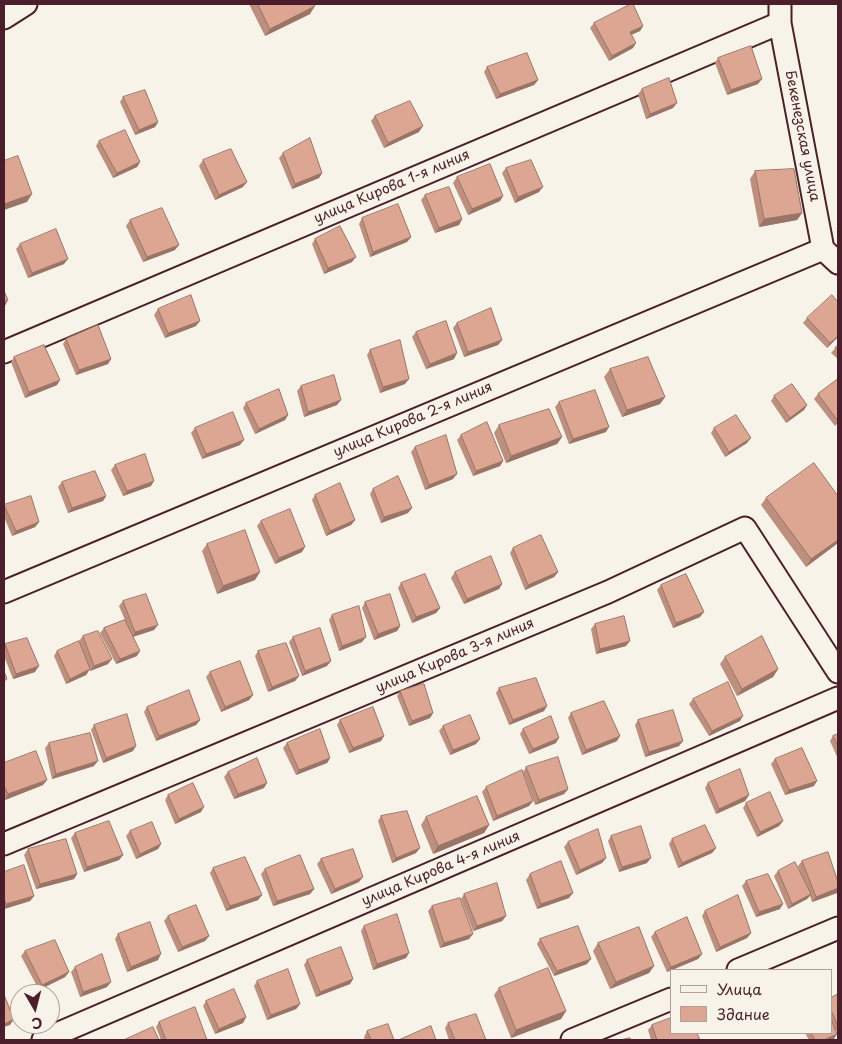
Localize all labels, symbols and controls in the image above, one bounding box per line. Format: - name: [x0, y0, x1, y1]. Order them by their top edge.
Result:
- street label: Бекенезская улица: [781, 69, 823, 203]
- street label: улица Кирова 1-я линия: [312, 147, 472, 227]
- street label: улица Кирова 2-я линия: [331, 379, 495, 461]
- street label: улица Кирова 3-я линия: [373, 615, 537, 697]
- street label: улица Кирова 4-я линия: [359, 828, 523, 910]
- legend: [670, 969, 832, 1034]
- text: Улица: [717, 977, 762, 1000]
- north arrow: [10, 984, 60, 1034]
- text: Здание: [717, 1002, 770, 1025]
- text: С: [30, 1012, 44, 1034]

